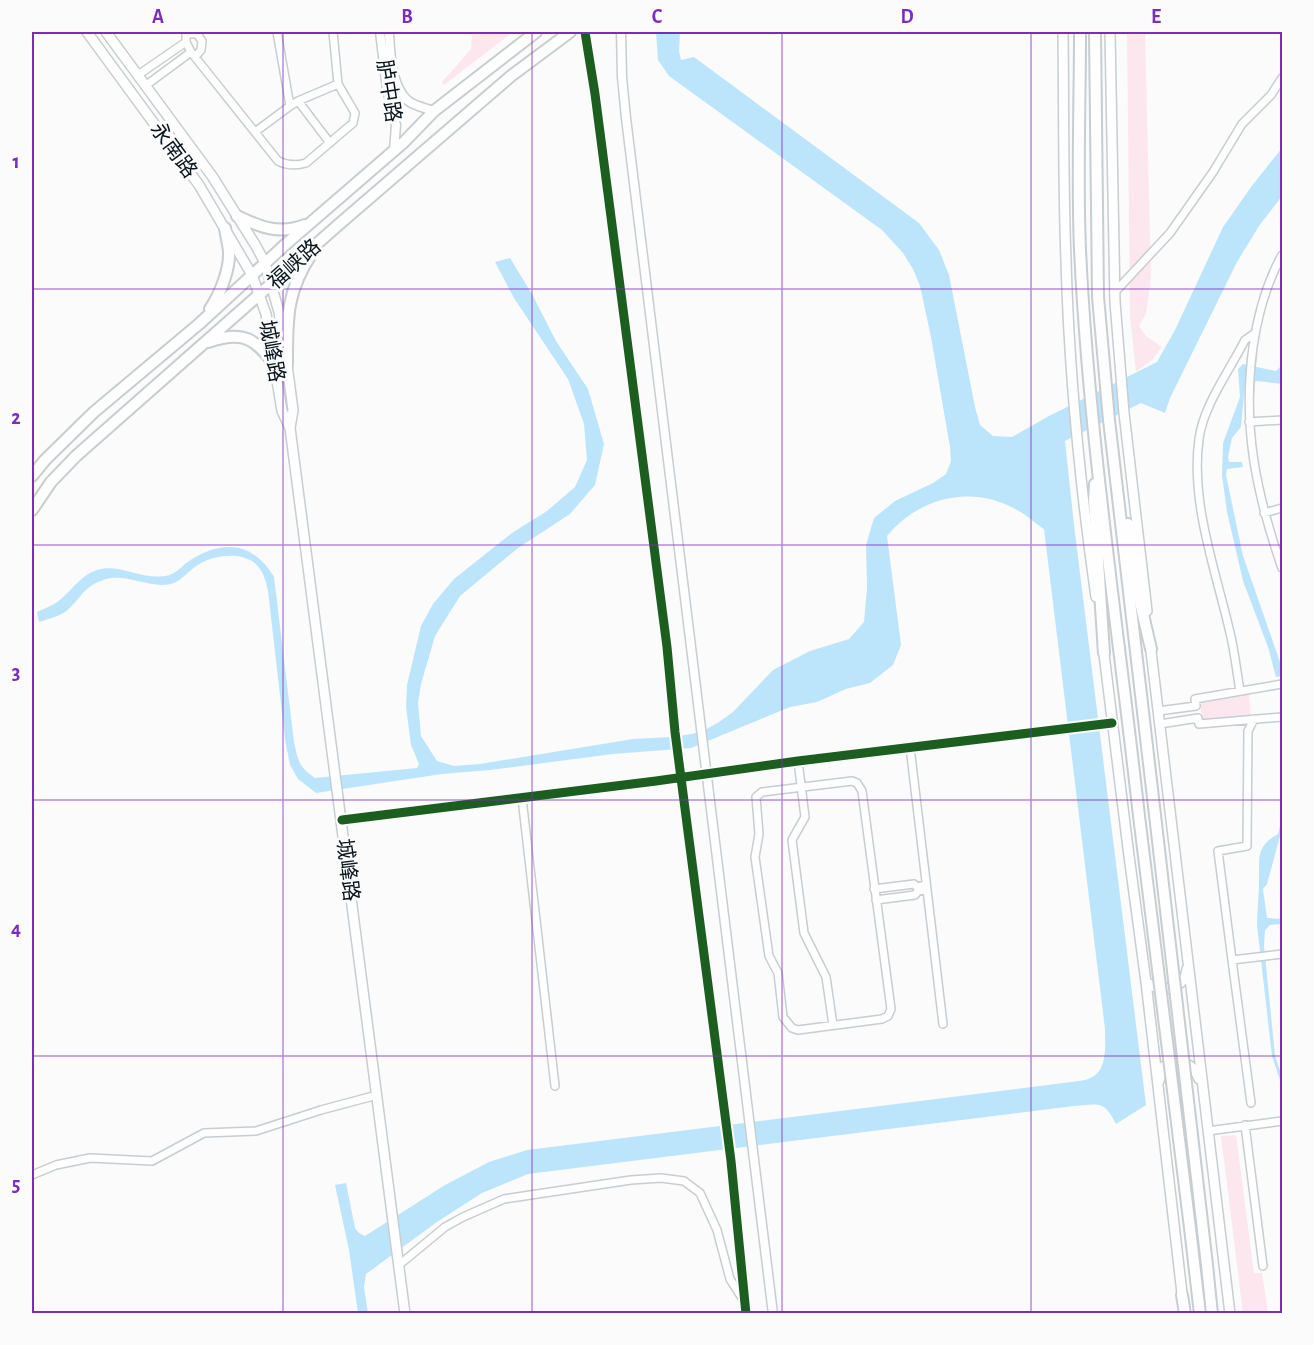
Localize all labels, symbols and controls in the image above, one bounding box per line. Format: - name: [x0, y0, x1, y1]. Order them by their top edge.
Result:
- text: A: [152, 7, 164, 27]
- text: B: [401, 7, 413, 27]
- text: C: [652, 7, 663, 27]
- text: D: [900, 7, 914, 27]
- text: E: [1151, 7, 1161, 27]
- street label: 胪中路: [373, 58, 405, 124]
- street label: 永南路: [147, 118, 201, 182]
- text: 1: [12, 152, 20, 172]
- street label: 福峡路: [263, 235, 325, 293]
- street label: 城峰路: [256, 318, 288, 384]
- text: 2: [11, 408, 21, 428]
- text: 3: [12, 663, 20, 683]
- street label: 城峰路: [333, 837, 363, 903]
- text: 4: [11, 919, 21, 939]
- text: 5: [12, 1175, 20, 1195]

